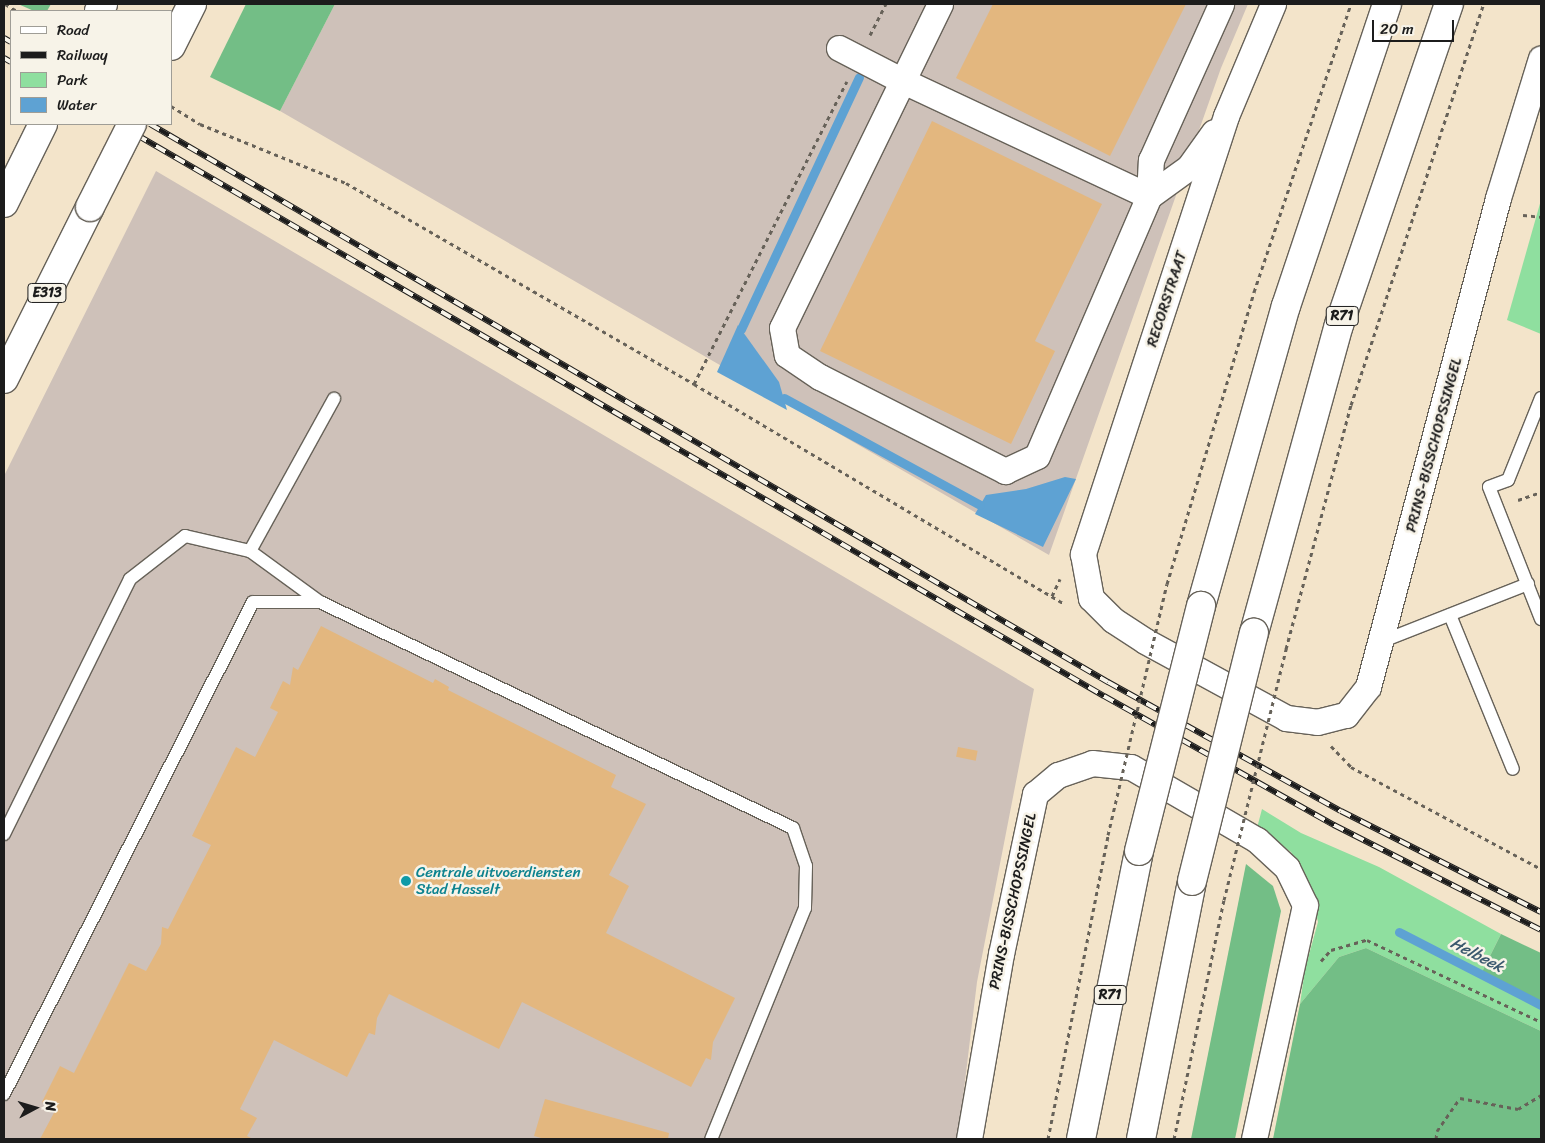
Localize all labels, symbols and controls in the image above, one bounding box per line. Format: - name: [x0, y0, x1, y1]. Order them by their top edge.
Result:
- legend: [10, 10, 172, 125]
- scale bar: [1375, 10, 1458, 42]
- text: 20 m: [1380, 16, 1414, 42]
- text: Road: [57, 17, 89, 43]
- text: Railway: [57, 42, 108, 68]
- text: Park: [57, 67, 88, 93]
- text: Water: [57, 92, 97, 118]
- street label: RECORSTRAAT: [1143, 249, 1191, 349]
- road number: E313: [27, 282, 67, 304]
- road number: R71: [1326, 304, 1358, 328]
- street label: PRINS-BISSCHOPSSINGEL: [1402, 356, 1466, 534]
- street label: PRINS-BISSCHOPSSINGEL: [985, 811, 1041, 991]
- place label: Centrale uitvoerdiensten Stad Hasselt: [416, 863, 580, 898]
- marker: Centrale uitvoerdiensten Stad Hasselt: [400, 875, 412, 887]
- water label: Helbeek: [1447, 933, 1507, 977]
- road number: R71: [1094, 984, 1126, 1006]
- north arrow: [10, 1083, 60, 1133]
- text: N: [37, 1100, 63, 1113]

